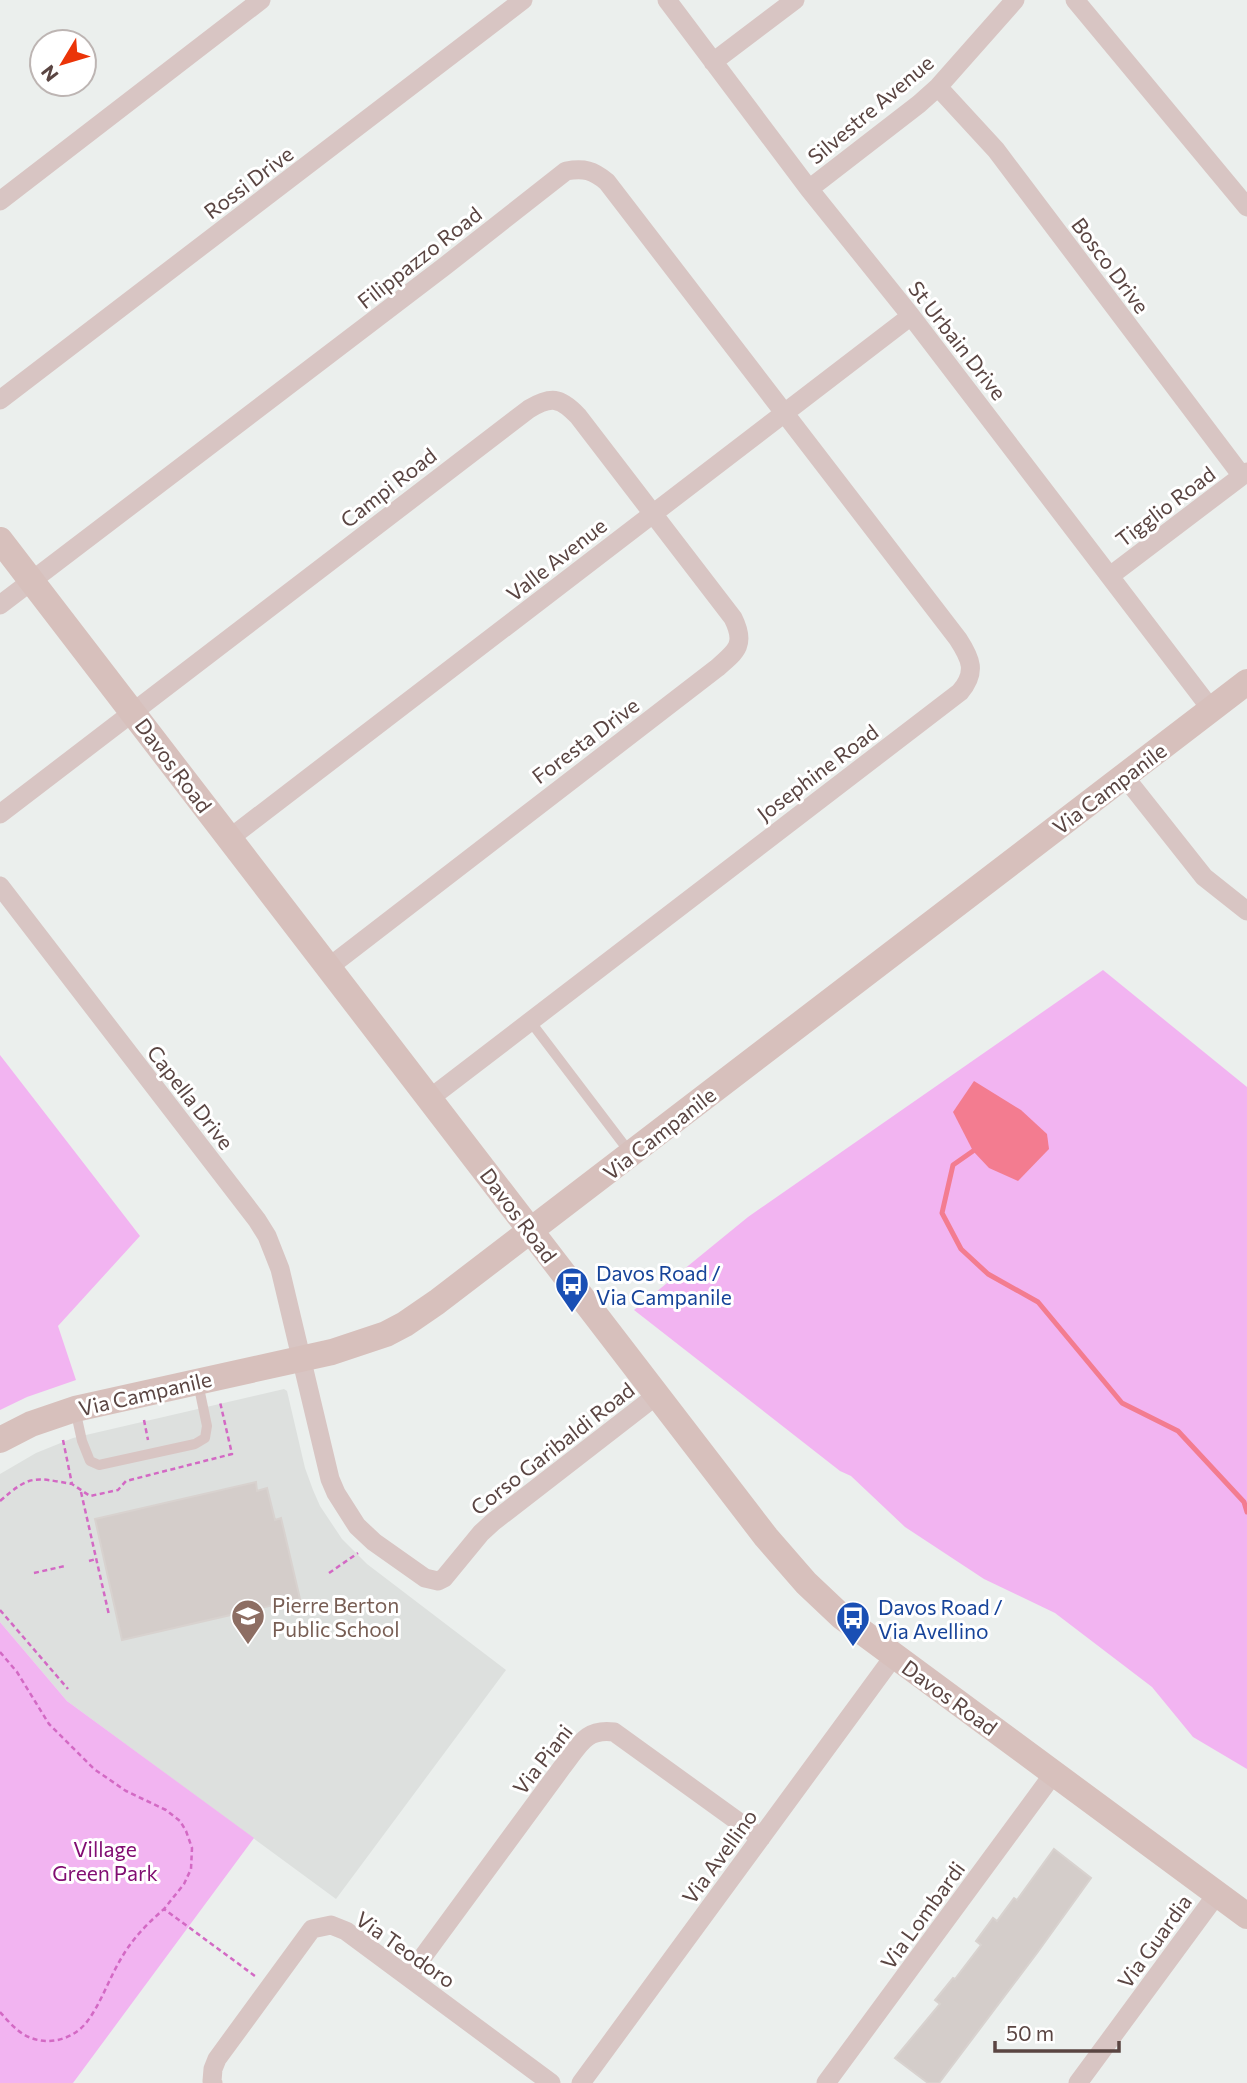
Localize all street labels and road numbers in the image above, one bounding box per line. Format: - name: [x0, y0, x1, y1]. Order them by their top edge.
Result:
- street label: Silvestre Avenue: [802, 49, 938, 169]
- street label: Rossi Drive: [199, 140, 297, 224]
- street label: Filippazzo Road: [352, 201, 486, 313]
- street label: Bosco Drive: [1067, 212, 1155, 318]
- street label: St Urbain Drive: [904, 276, 1012, 404]
- street label: Campi Road: [335, 442, 441, 532]
- street label: Tigglio Road: [1110, 461, 1220, 551]
- street label: Valle Avenue: [501, 512, 611, 606]
- street label: Foresta Drive: [527, 692, 643, 788]
- street label: Davos Road: [130, 713, 218, 817]
- street label: Josephine Road: [752, 718, 882, 826]
- street label: Via Campanile: [1047, 737, 1171, 839]
- street label: Capella Drive: [143, 1040, 239, 1154]
- street label: Via Campanile: [598, 1081, 720, 1185]
- street label: Davos Road: [475, 1163, 563, 1267]
- street label: Via Campanile: [76, 1366, 214, 1420]
- street label: Corso Garibaldi Road: [465, 1376, 639, 1520]
- street label: Davos Road: [898, 1654, 1002, 1740]
- street label: Via Piani: [507, 1719, 577, 1799]
- street label: Via Avellino: [676, 1804, 762, 1908]
- street label: Via Lombardi: [875, 1856, 969, 1974]
- street label: Via Guardia: [1112, 1889, 1196, 1993]
- street label: Via Teodoro: [352, 1906, 460, 1992]

